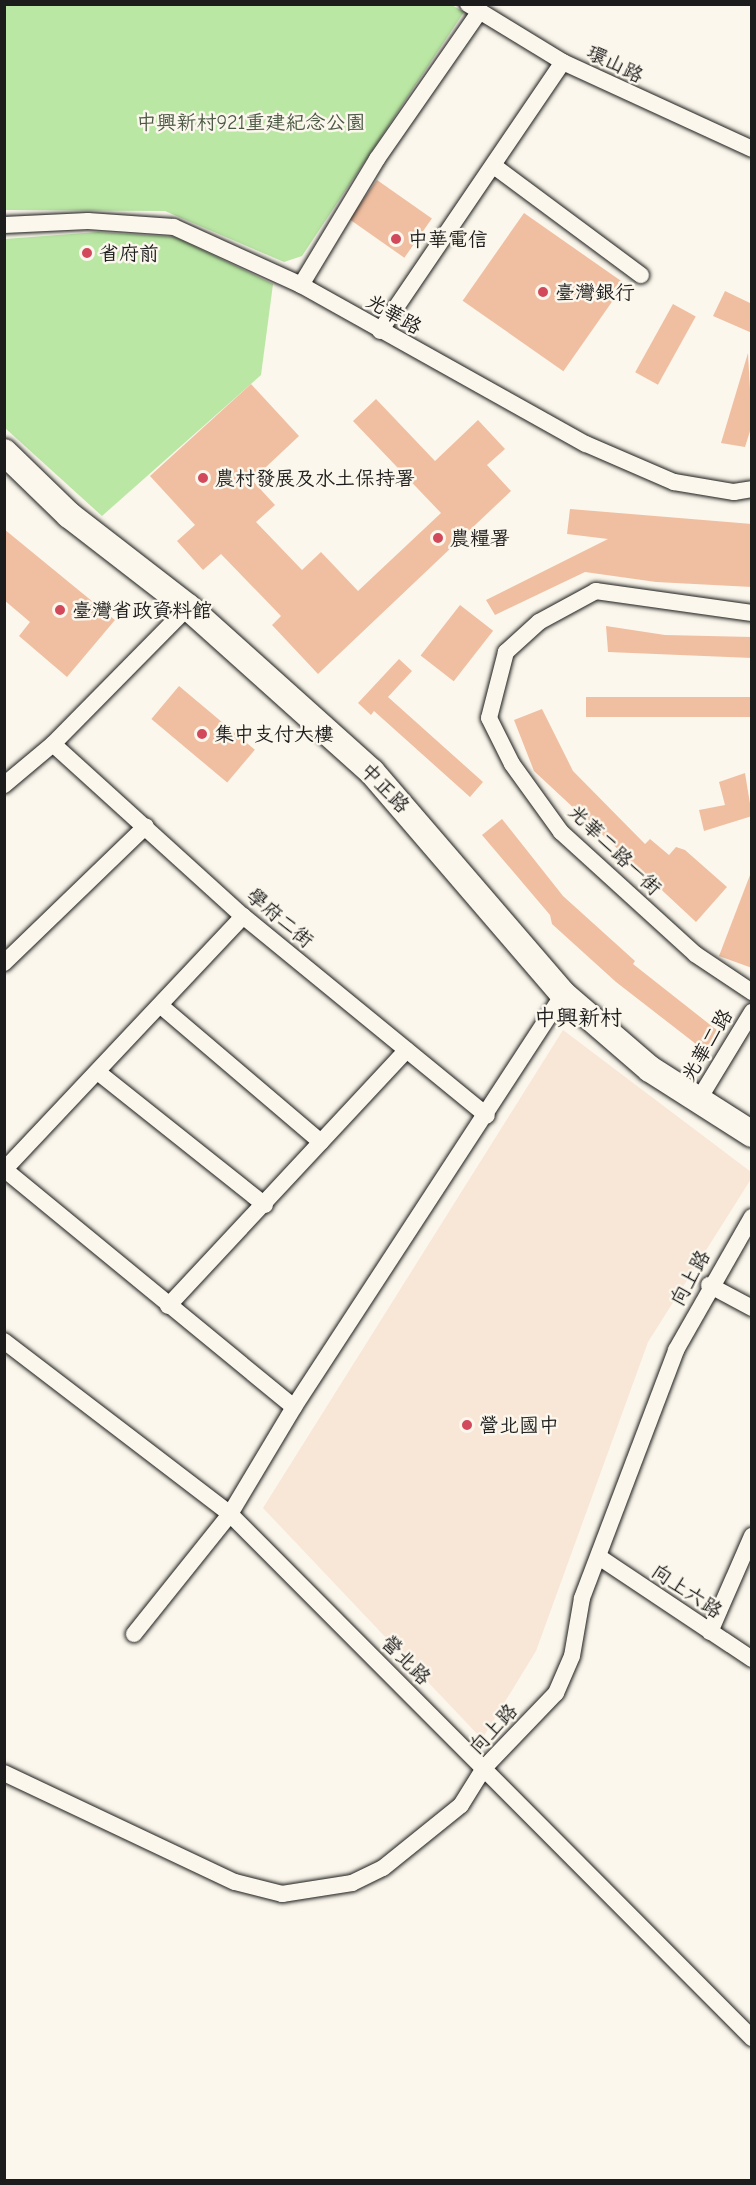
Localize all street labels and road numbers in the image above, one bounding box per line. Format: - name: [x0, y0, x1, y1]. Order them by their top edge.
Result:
- street label: 環山路: [583, 40, 647, 88]
- street label: 光華路: [362, 289, 426, 339]
- street label: 中正路: [356, 758, 414, 818]
- street label: 光華二路一街: [564, 800, 666, 900]
- street label: 學府二街: [242, 883, 318, 953]
- street label: 光華二路: [676, 1005, 738, 1085]
- street label: 向上路: [665, 1246, 715, 1310]
- street label: 向上六路: [647, 1559, 727, 1623]
- street label: 營北路: [376, 1630, 436, 1690]
- street label: 向上路: [464, 1699, 522, 1759]

